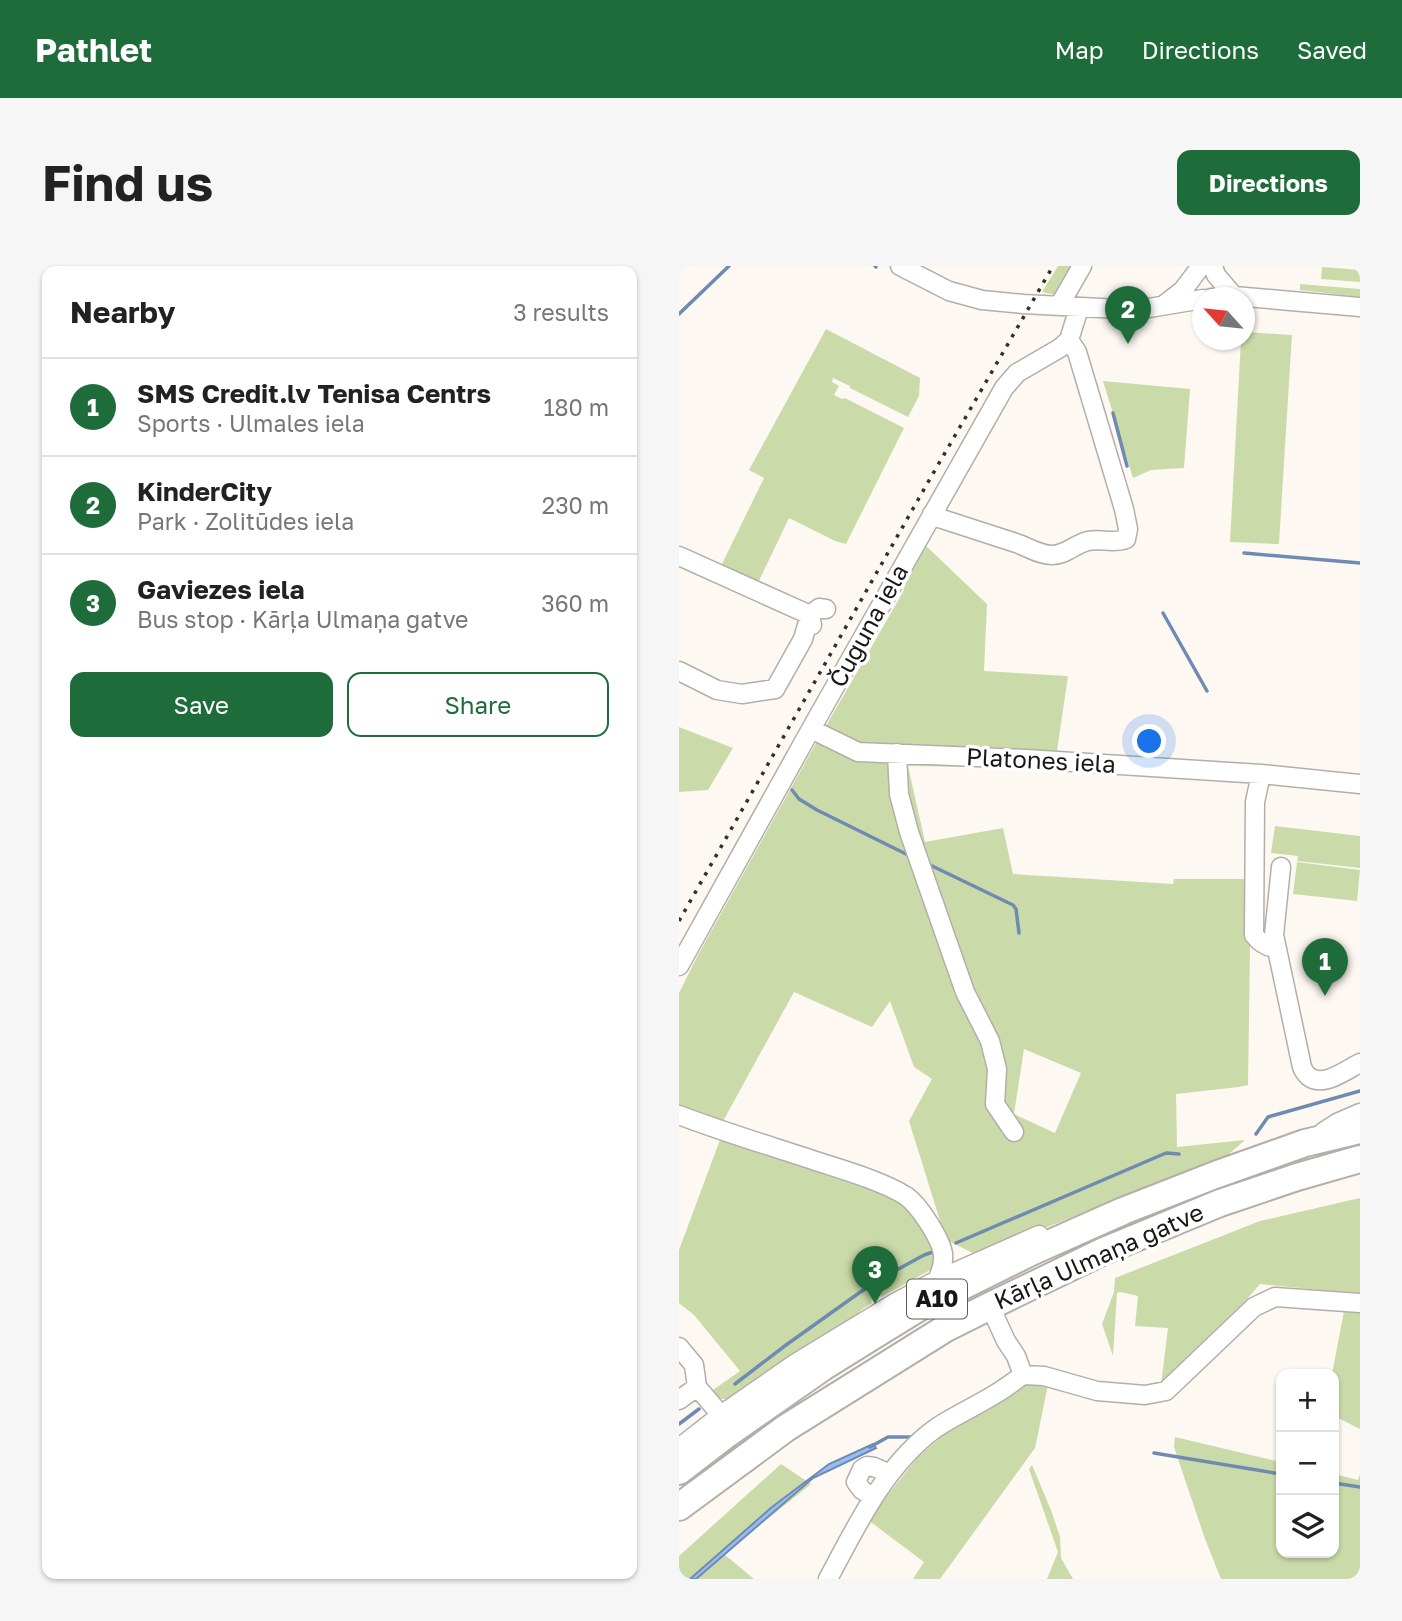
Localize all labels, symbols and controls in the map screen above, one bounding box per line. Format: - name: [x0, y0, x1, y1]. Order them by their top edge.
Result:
- text: Pathlet: [35, 30, 152, 69]
- text: Map: [1055, 35, 1104, 64]
- text: Directions: [1142, 35, 1259, 64]
- text: Saved: [1297, 35, 1367, 64]
- button: Directions: [1177, 150, 1360, 215]
- text: Find us: [42, 153, 213, 212]
- pin: 2: [1105, 286, 1151, 344]
- north arrow: [1192, 287, 1255, 350]
- text: Nearby: [70, 294, 175, 330]
- text: 3 results: [513, 298, 609, 326]
- text: SMS Credit.lv Tenisa Centrs: [137, 378, 491, 409]
- text: 1: [87, 393, 99, 421]
- text: 180 m: [543, 393, 609, 421]
- text: Sports · Ulmales iela: [137, 409, 365, 437]
- text: KinderCity: [137, 476, 272, 507]
- text: 2: [86, 491, 100, 519]
- text: 230 m: [542, 491, 609, 519]
- text: Park · Zolitūdes iela: [137, 507, 354, 535]
- street label: Čuguna iela: [822, 559, 913, 692]
- text: Gaviezes iela: [137, 574, 305, 605]
- text: 3: [86, 589, 100, 617]
- text: 360 m: [541, 589, 609, 617]
- text: Bus stop · Kārļa Ulmaņa gatve: [137, 605, 468, 633]
- button: Save: [70, 672, 333, 737]
- button: Share: [347, 672, 609, 737]
- your location: [1132, 724, 1166, 758]
- street label: Platones iela: [966, 741, 1117, 778]
- pin: 1: [1302, 938, 1348, 996]
- street label: Kārļa Ulmaņa gatve: [989, 1196, 1208, 1316]
- pin: 3: [852, 1246, 898, 1304]
- road number: A10: [907, 1280, 967, 1318]
- map controls: [1276, 1369, 1339, 1558]
- button: +: [1276, 1369, 1339, 1432]
- button: −: [1276, 1432, 1339, 1495]
- button: layers: [1276, 1495, 1339, 1558]

